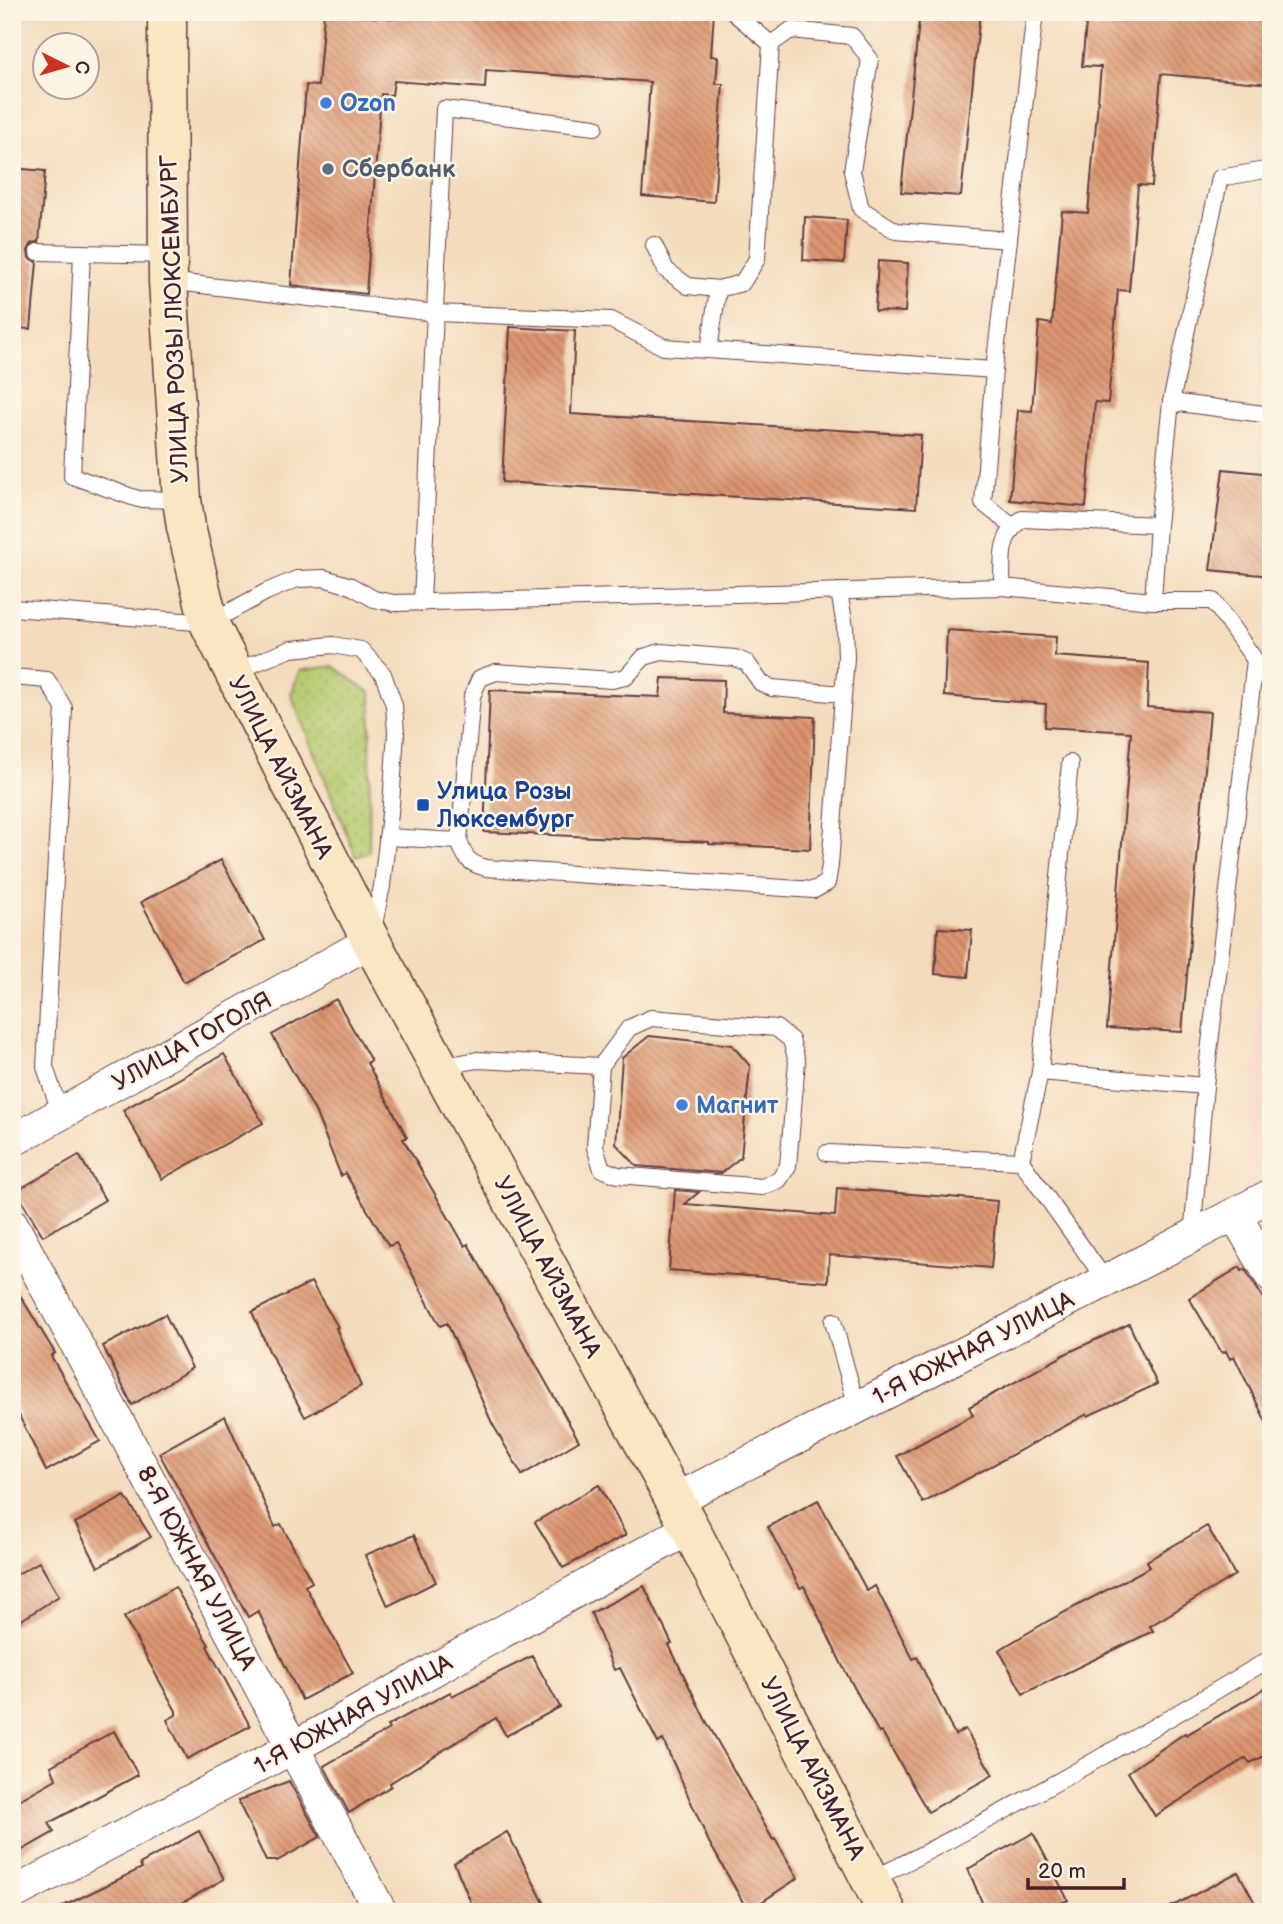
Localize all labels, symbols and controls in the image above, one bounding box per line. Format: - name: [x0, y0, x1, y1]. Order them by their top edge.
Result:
- north arrow: [32, 32, 102, 102]
- text: С: [69, 60, 93, 75]
- place label: Ozon: [340, 89, 396, 118]
- marker: Ozon: [318, 95, 334, 111]
- street label: УЛИЦА РОЗЫ ЛЮКСЕМБУРГ: [154, 154, 195, 484]
- place label: Сбербанк: [342, 155, 456, 184]
- marker: Сбербанк: [320, 161, 336, 177]
- street label: УЛИЦА АЙЗМАНА: [222, 671, 339, 864]
- place label: Улица Розы Люксембург: [436, 777, 574, 834]
- marker: Улица Розы Люксембург: [415, 797, 431, 813]
- street label: УЛИЦА ГОГОЛЯ: [107, 986, 277, 1097]
- place label: Магнит: [696, 1091, 779, 1120]
- marker: Магнит: [674, 1097, 690, 1113]
- street label: УЛИЦА АЙЗМАНА: [487, 1172, 608, 1363]
- street label: 1-Я ЮЖНАЯ УЛИЦА: [868, 1285, 1079, 1412]
- street label: 8-Я ЮЖНАЯ УЛИЦА: [131, 1461, 263, 1676]
- street label: 1-Я ЮЖНАЯ УЛИЦА: [249, 1648, 458, 1781]
- street label: УЛИЦА АЙЗМАНА: [754, 1672, 871, 1865]
- scale bar: [1028, 1847, 1124, 1891]
- text: 20 m: [1038, 1859, 1086, 1884]

